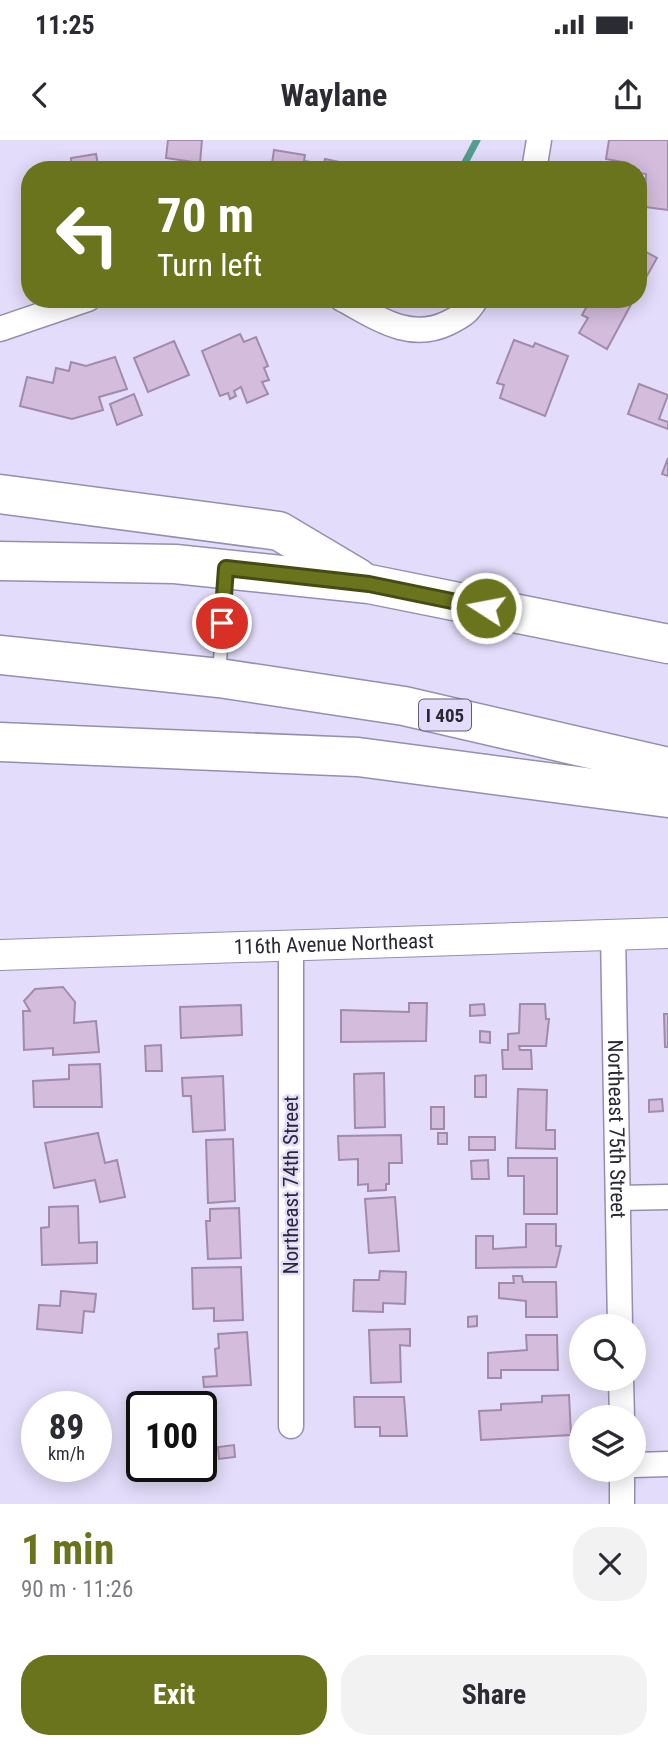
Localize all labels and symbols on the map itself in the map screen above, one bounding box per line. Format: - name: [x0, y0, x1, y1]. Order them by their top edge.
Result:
- position arrow: [449, 571, 523, 645]
- pin: [192, 593, 252, 653]
- road number: I 405: [419, 700, 471, 730]
- street label: 116th Avenue Northeast: [233, 929, 434, 959]
- street label: Northeast 75th Street: [603, 1039, 630, 1218]
- street label: Northeast 74th Street: [279, 1096, 303, 1274]
- speed limit sign: 100: [126, 1391, 217, 1482]

